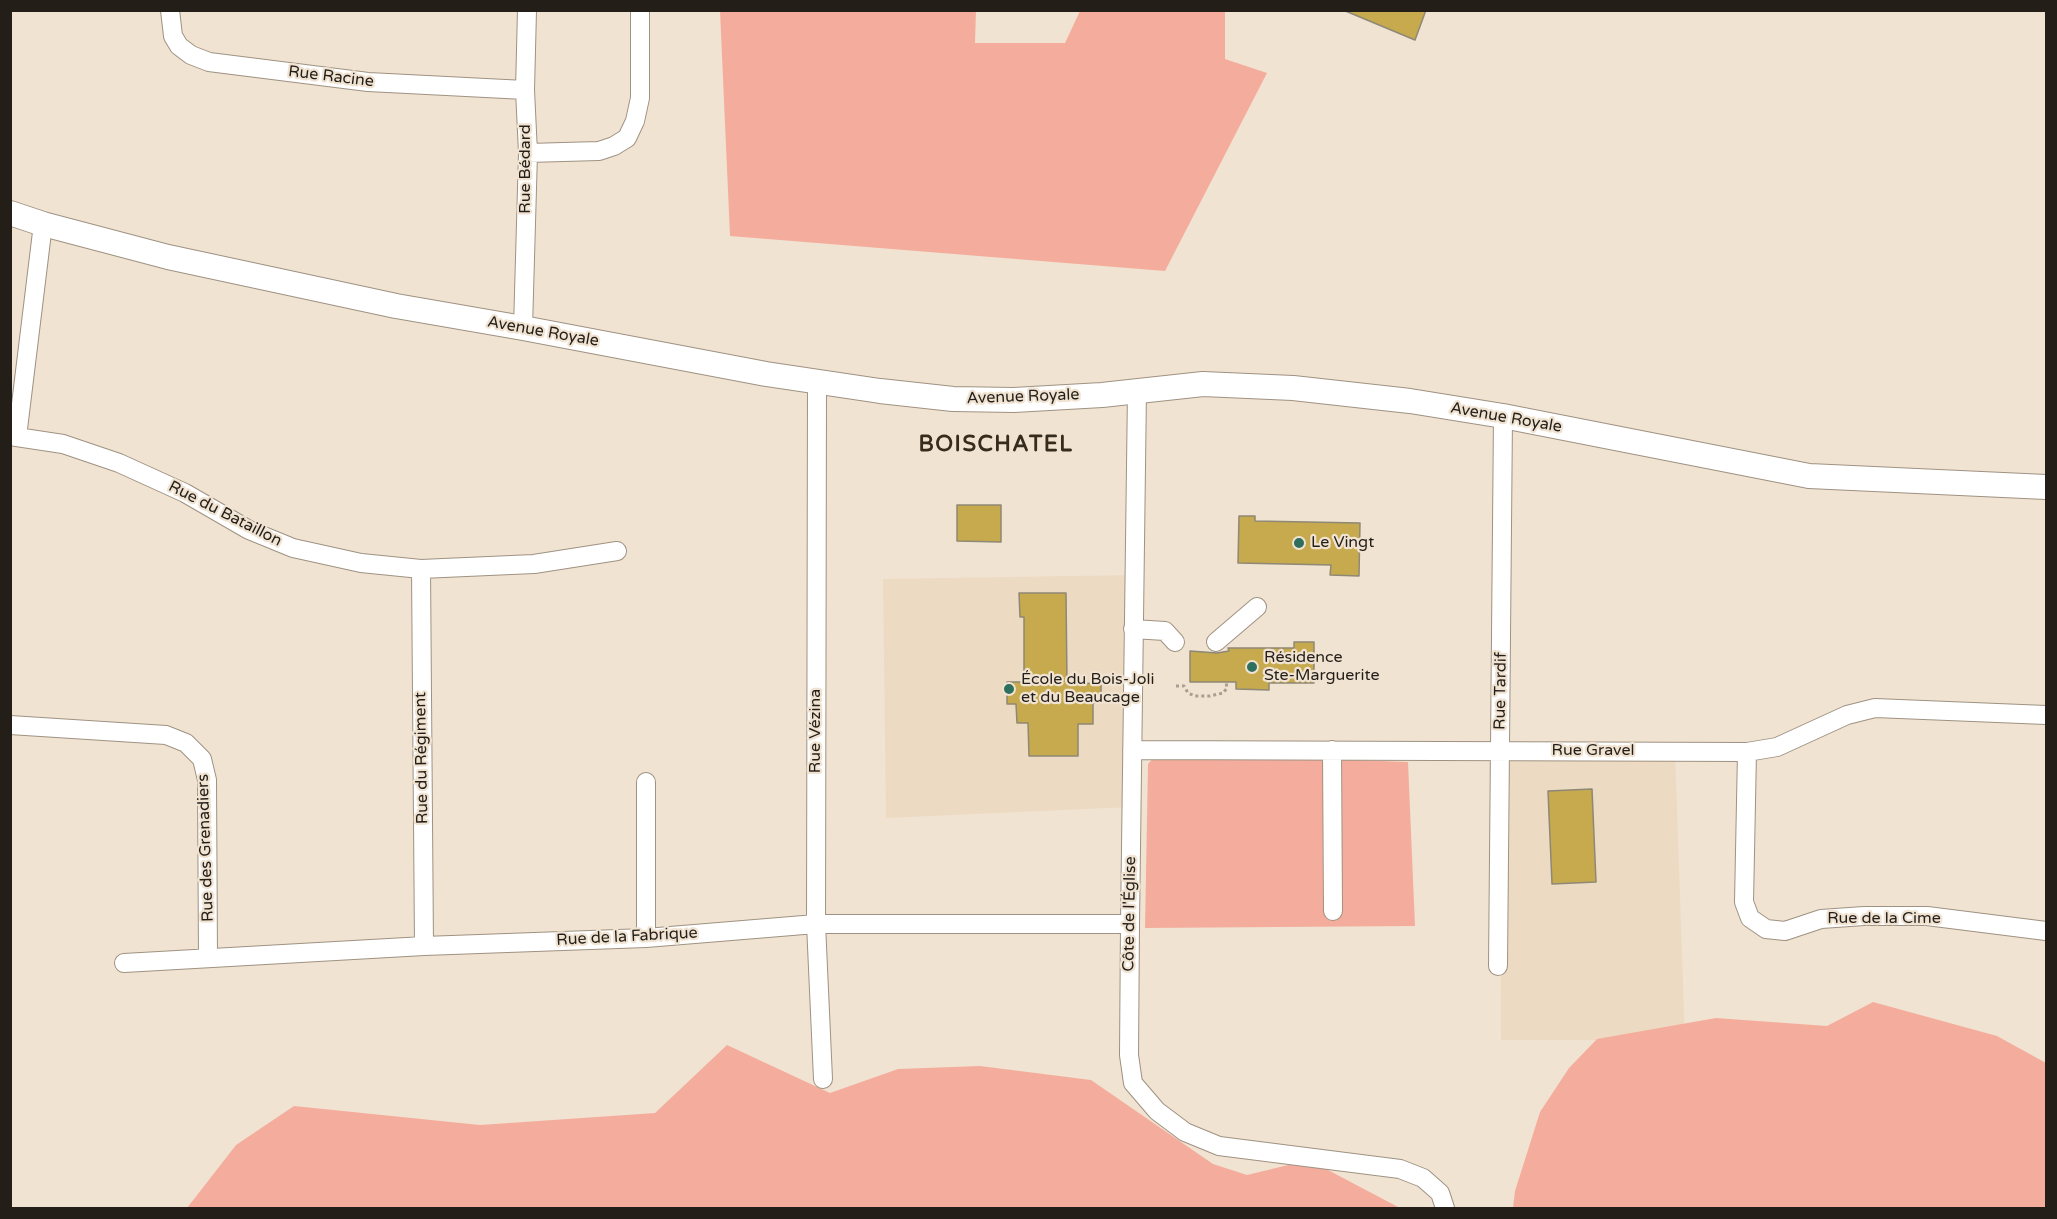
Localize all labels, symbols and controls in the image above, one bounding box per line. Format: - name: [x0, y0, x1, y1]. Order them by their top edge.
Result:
- street label: Rue Racine: [287, 62, 375, 92]
- street label: Rue Bédard: [516, 124, 536, 214]
- street label: Avenue Royale: [486, 313, 600, 351]
- street label: Avenue Royale: [966, 385, 1080, 409]
- street label: Avenue Royale: [1449, 399, 1563, 437]
- district label: BOISCHATEL: [919, 432, 1073, 458]
- street label: Rue du Bataillon: [165, 477, 285, 551]
- place label: Le Vingt: [1311, 533, 1374, 553]
- marker: Le Vingt: [1292, 536, 1306, 550]
- place label: Résidence Ste-Marguerite: [1264, 648, 1379, 686]
- street label: Rue Tardif: [1491, 652, 1511, 730]
- marker: Résidence Ste-Marguerite: [1245, 660, 1259, 674]
- place label: École du Bois-Joli et du Beaucage: [1021, 670, 1154, 708]
- marker: École du Bois-Joli et du Beaucage: [1002, 682, 1016, 696]
- street label: Rue Vézina: [806, 689, 826, 773]
- street label: Rue du Régiment: [411, 692, 433, 824]
- street label: Rue Gravel: [1552, 741, 1634, 761]
- street label: Rue des Grenadiers: [194, 774, 218, 922]
- street label: Côte de l'Église: [1119, 856, 1141, 972]
- street label: Rue de la Cime: [1827, 909, 1941, 929]
- street label: Rue de la Fabrique: [556, 924, 698, 950]

